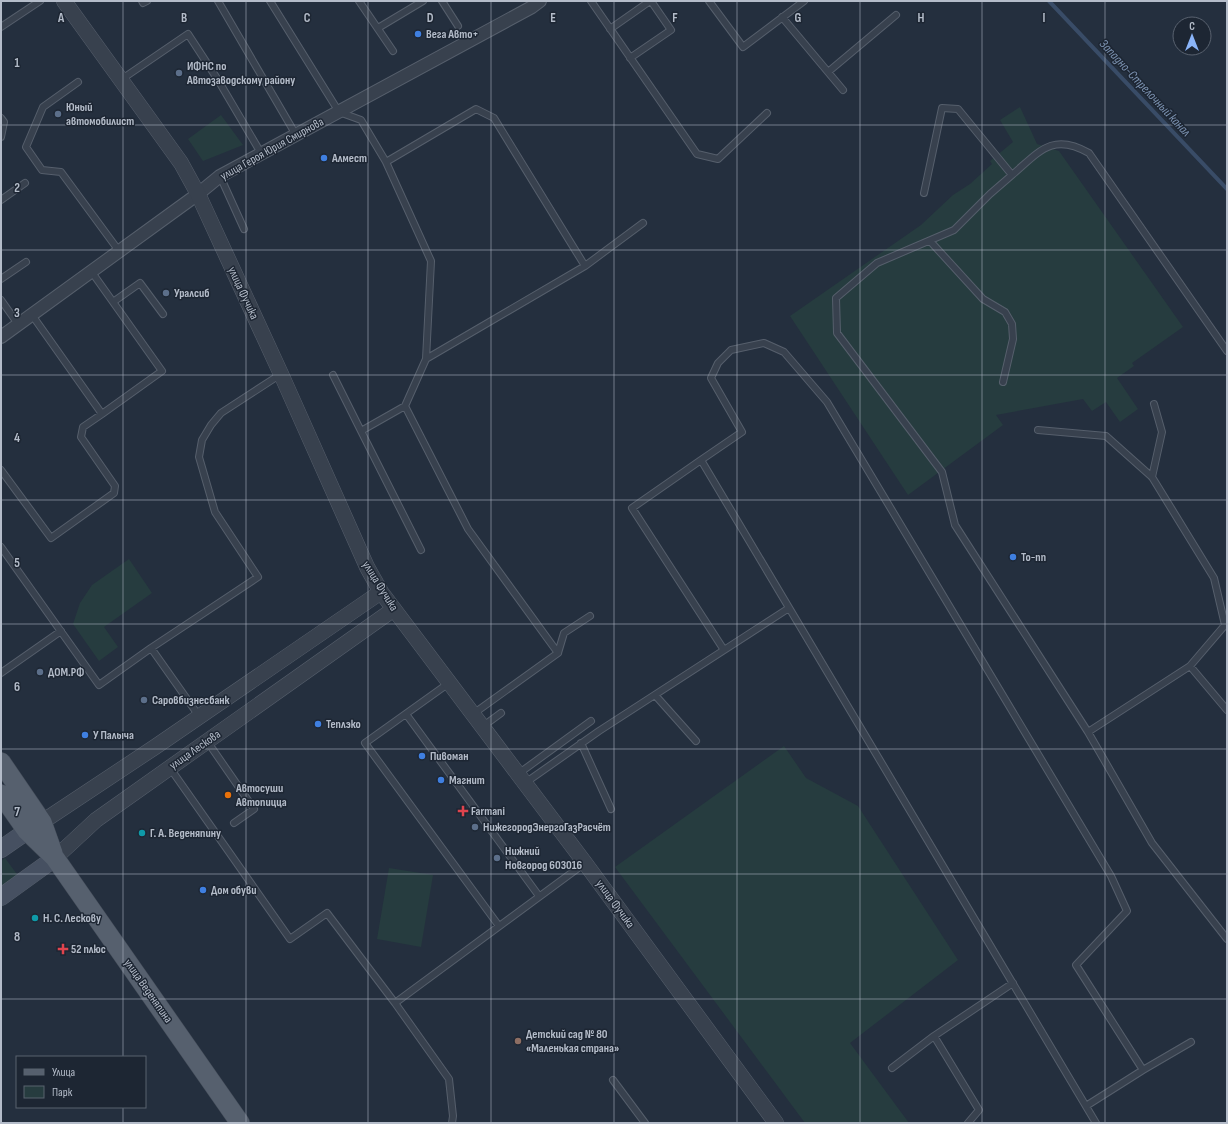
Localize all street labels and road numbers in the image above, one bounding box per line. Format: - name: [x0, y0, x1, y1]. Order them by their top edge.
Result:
- street label: улица Героя Юрия Смирнова: [218, 114, 327, 184]
- street label: улица Фучика: [224, 264, 262, 322]
- street label: улица Фучика: [359, 558, 402, 614]
- street label: улица Лескова: [166, 727, 224, 773]
- street label: улица Фучика: [592, 877, 638, 932]
- street label: улица Веденяпина: [120, 956, 176, 1026]

